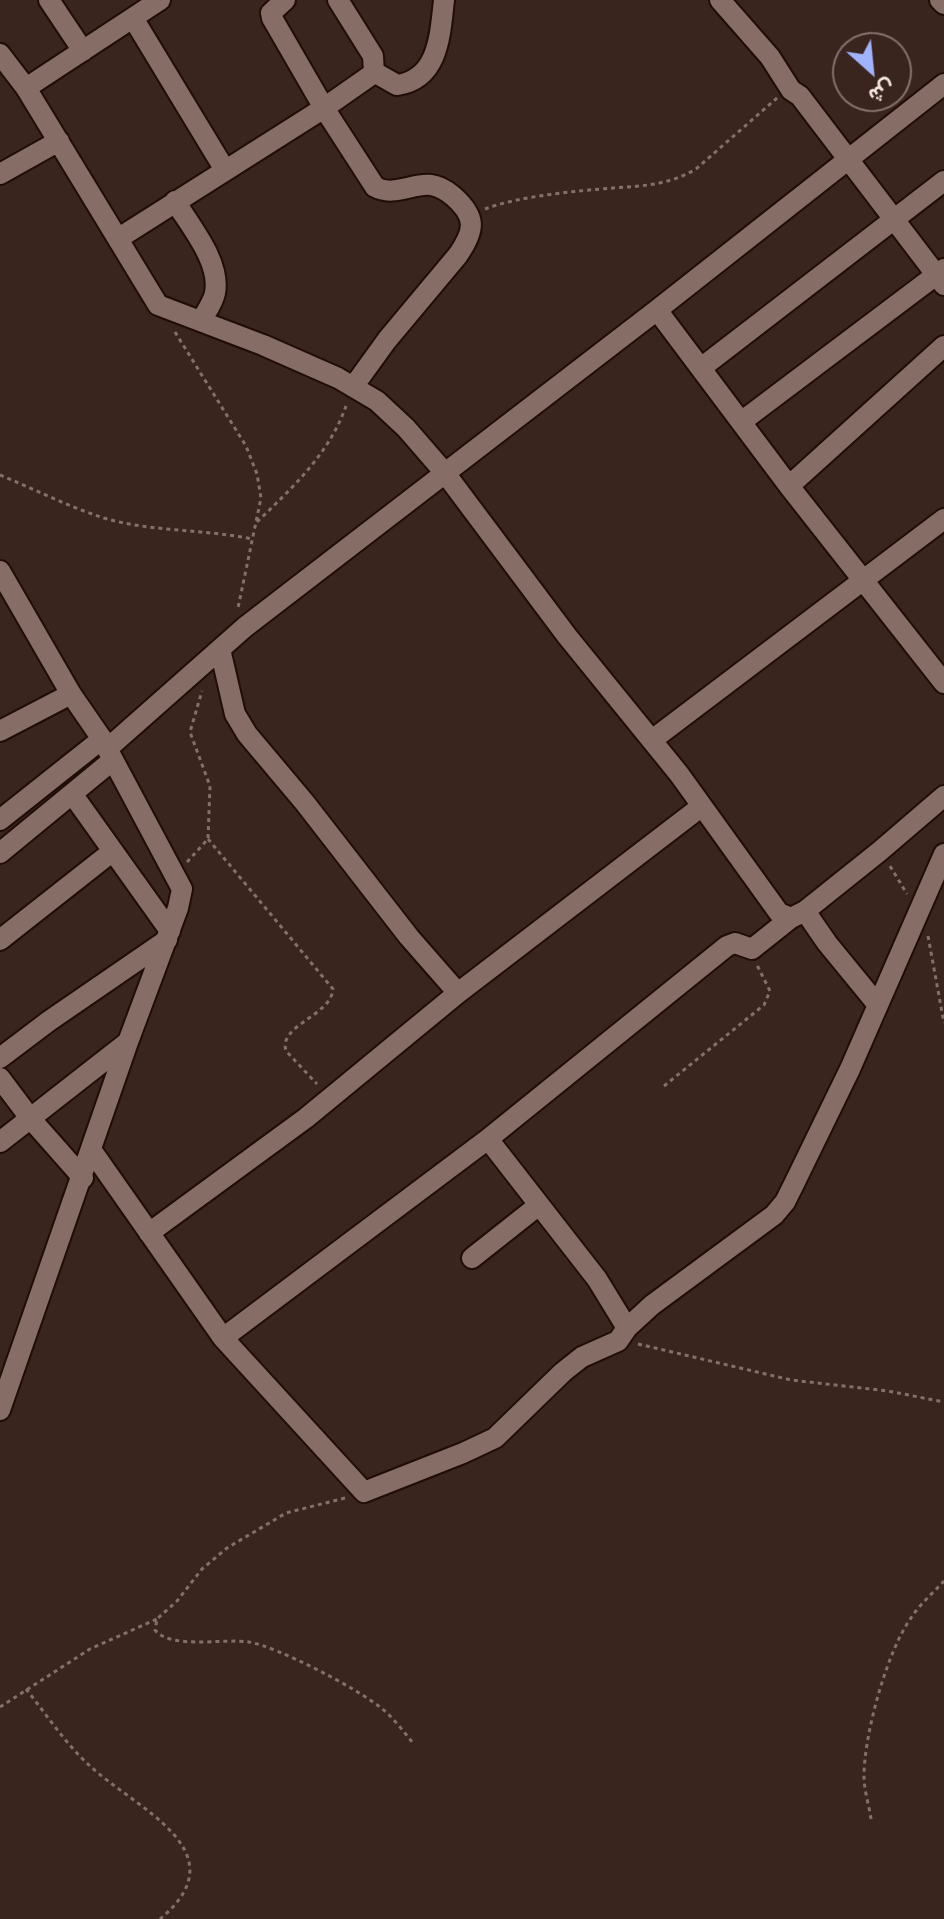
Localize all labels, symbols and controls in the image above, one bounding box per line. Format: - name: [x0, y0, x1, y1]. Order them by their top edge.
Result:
- north arrow: [832, 32, 912, 112]
- text: ش: [864, 74, 900, 110]

